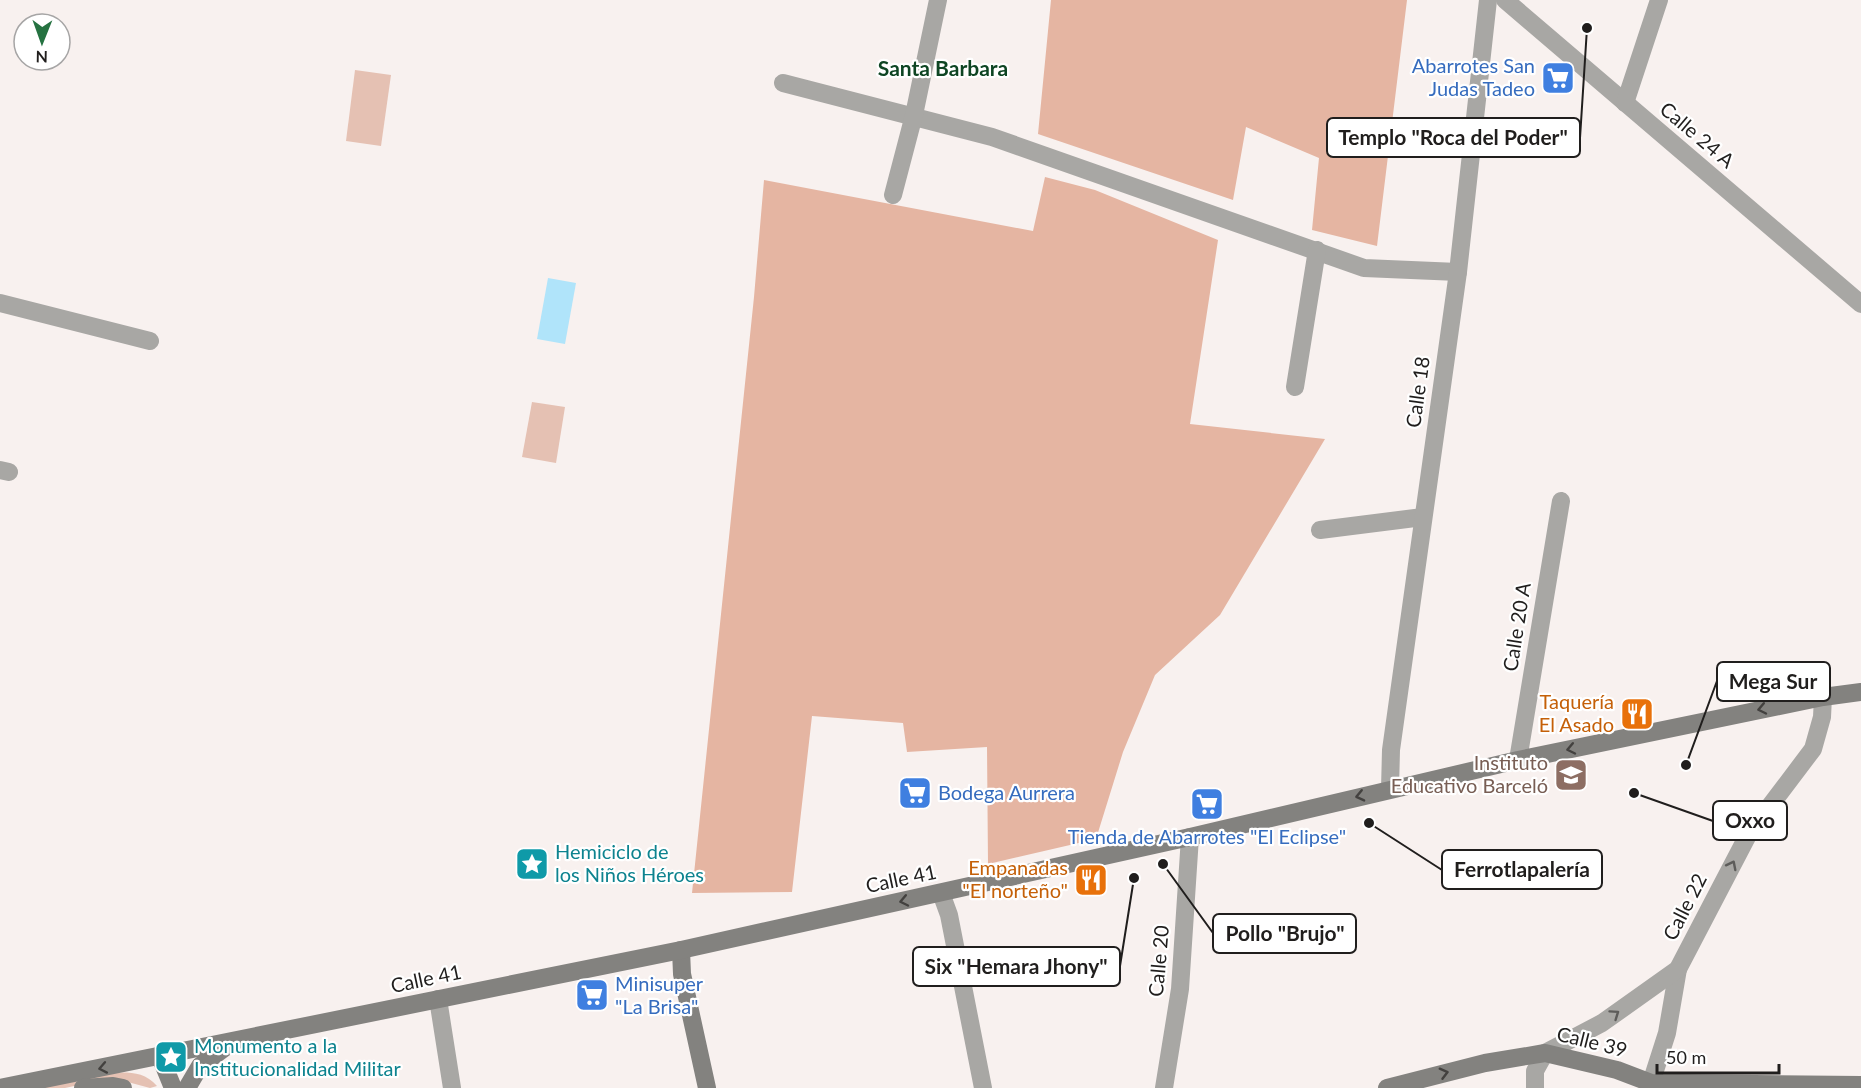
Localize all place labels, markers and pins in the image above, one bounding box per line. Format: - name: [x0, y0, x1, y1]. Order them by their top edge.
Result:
- place label: Abarrotes San Judas Tadeo: [1412, 53, 1535, 100]
- supermarket icon: Abarrotes San Judas Tadeo: [1540, 60, 1576, 96]
- callout: Templo "Roca del Poder": [1327, 118, 1580, 157]
- callout: Mega Sur: [1717, 662, 1830, 701]
- place label: Taquería El Asado: [1539, 689, 1614, 736]
- restaurant icon: Taquería El Asado: [1619, 696, 1655, 732]
- place label: Instituto Educativo Barceló: [1391, 750, 1548, 797]
- school or university icon: Instituto Educativo Barceló: [1553, 757, 1589, 793]
- supermarket icon: Bodega Aurrera: [897, 775, 933, 811]
- place label: Bodega Aurrera: [938, 780, 1075, 804]
- supermarket icon: Tienda de Abarrotes "El Eclipse": [1189, 786, 1225, 822]
- callout: Oxxo: [1713, 801, 1787, 840]
- place label: Tienda de Abarrotes "El Eclipse": [1068, 824, 1346, 848]
- place label: Hemiciclo de los Niños Héroes: [555, 839, 704, 886]
- place icon: Hemiciclo de los Niños Héroes: [514, 846, 550, 882]
- callout: Ferrotlapalería: [1442, 850, 1602, 889]
- place label: Empanadas "El norteño": [962, 855, 1068, 902]
- restaurant icon: Empanadas "El norteño": [1073, 862, 1109, 898]
- callout: Pollo "Brujo": [1213, 914, 1356, 953]
- callout: Six "Hemara Jhony": [913, 947, 1120, 986]
- place label: Minisuper "La Brisa": [615, 971, 704, 1018]
- supermarket icon: Minisuper "La Brisa": [574, 977, 610, 1013]
- place label: Monumento a la Institucionalidad Militar: [194, 1033, 402, 1080]
- place icon: Monumento a la Institucionalidad Militar: [153, 1039, 189, 1075]

